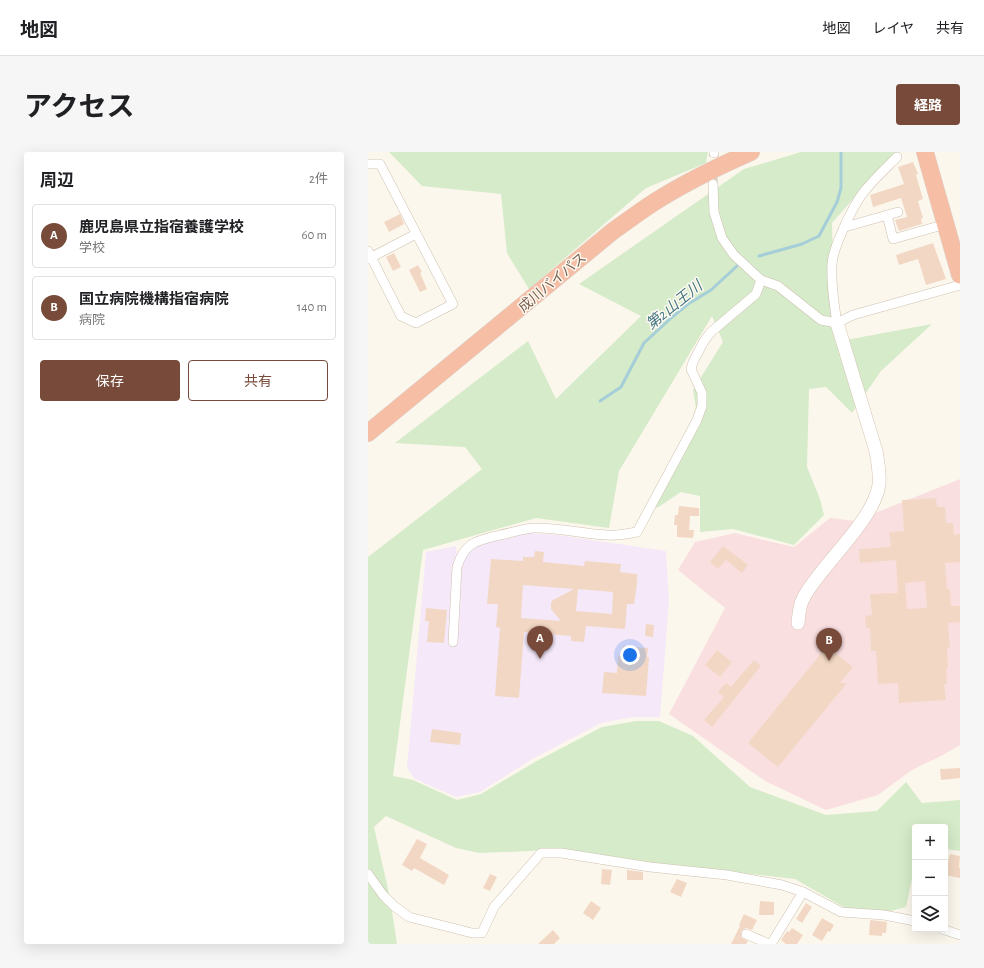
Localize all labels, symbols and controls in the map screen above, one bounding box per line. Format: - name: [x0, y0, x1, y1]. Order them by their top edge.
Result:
- text: 地図: [20, 21, 58, 40]
- text: 地図: [822, 22, 850, 36]
- text: レイヤ: [872, 22, 914, 36]
- text: 共有: [936, 22, 964, 36]
- button: 経路: [896, 84, 960, 125]
- text: アクセス: [24, 94, 135, 122]
- text: 周辺: [40, 172, 74, 189]
- text: 2件: [309, 173, 328, 186]
- text: 鹿児島県立指宿養護学校: [79, 220, 244, 235]
- text: A: [50, 229, 58, 242]
- text: 60 m: [301, 229, 327, 242]
- text: 学校: [79, 242, 105, 255]
- street label: 成川バイパス: [515, 250, 589, 315]
- water label: 第2山王川: [643, 277, 707, 332]
- text: 国立病院機構指宿病院: [79, 292, 229, 307]
- text: B: [50, 301, 58, 314]
- text: 140 m: [297, 301, 327, 314]
- text: 病院: [79, 314, 105, 327]
- button: 保存: [40, 360, 180, 401]
- button: 共有: [188, 360, 328, 401]
- pin: A: [527, 626, 553, 659]
- pin: B: [816, 628, 842, 661]
- your location: [620, 645, 640, 665]
- map controls: [912, 824, 948, 932]
- button: +: [912, 824, 948, 860]
- button: −: [912, 860, 948, 896]
- button: layers: [912, 896, 948, 932]

